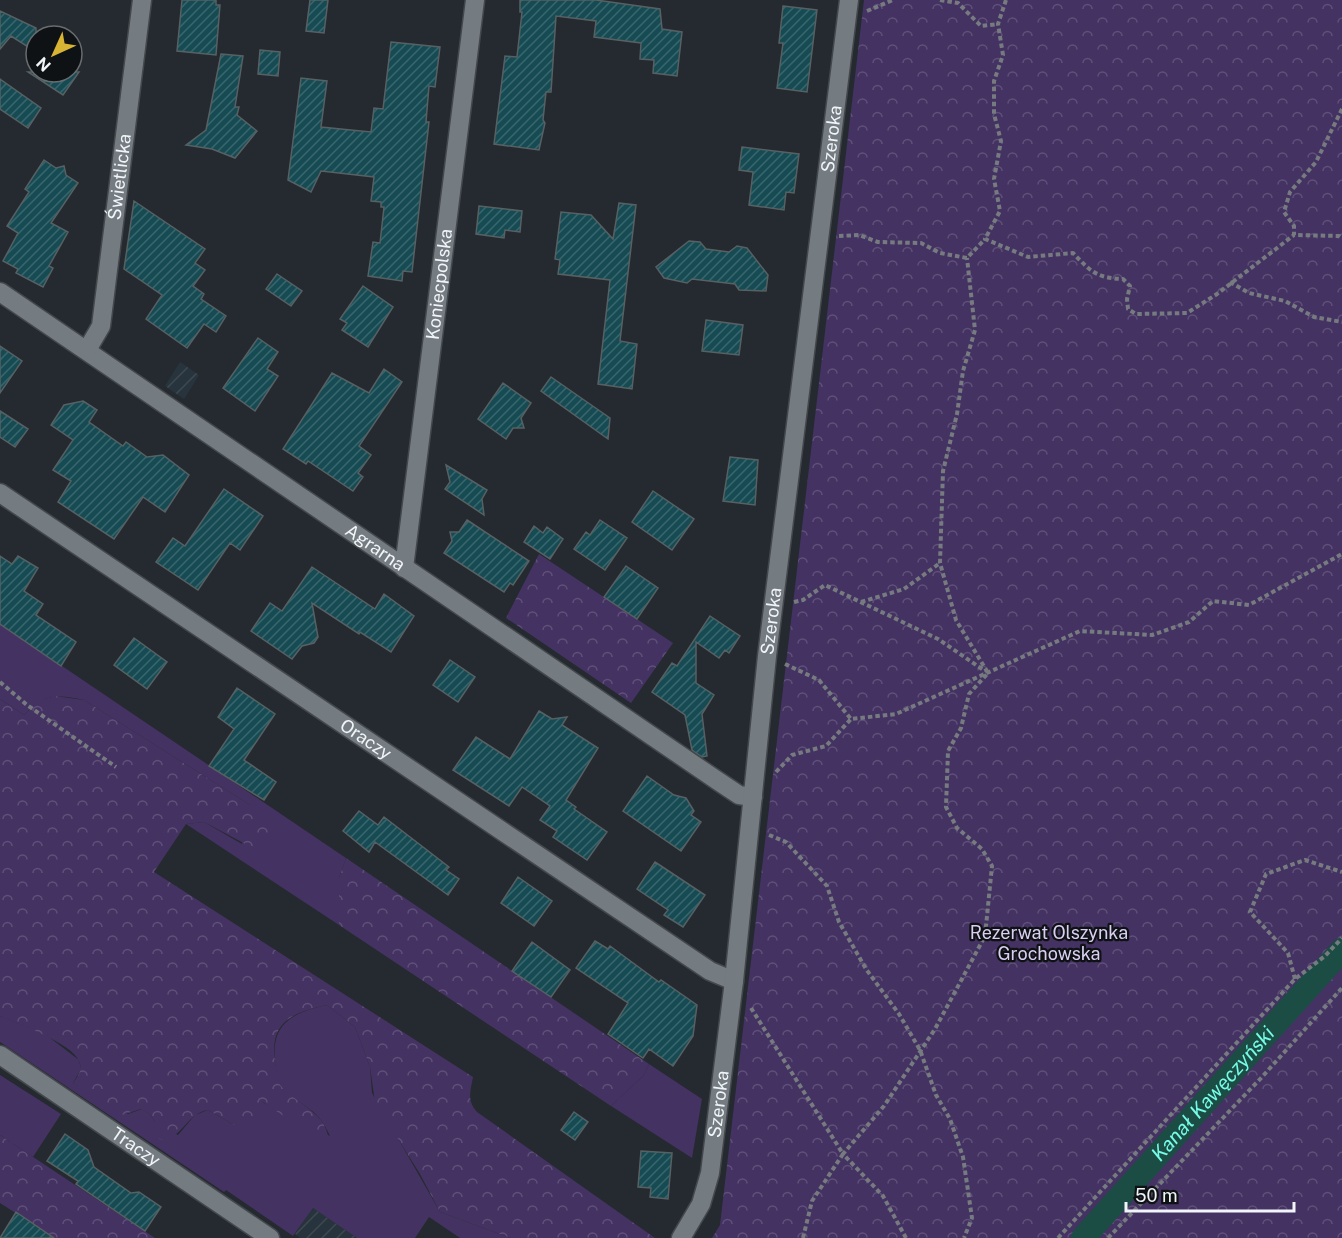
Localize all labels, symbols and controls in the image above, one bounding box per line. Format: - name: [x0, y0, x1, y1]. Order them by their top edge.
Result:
- north arrow: [24, 24, 84, 84]
- text: N: [33, 53, 55, 75]
- street label: Szeroka: [817, 104, 846, 174]
- street label: Świetlicka: [102, 132, 135, 221]
- street label: Koniecpolska: [422, 227, 456, 341]
- street label: Agrarna: [342, 519, 409, 575]
- street label: Szeroka: [756, 586, 785, 656]
- street label: Oraczy: [336, 714, 396, 764]
- park label: Rezerwat Olszynka Grochowska: [970, 922, 1128, 964]
- water label: Kanał Kawęczyński: [1146, 1022, 1279, 1166]
- street label: Szeroka: [703, 1069, 733, 1139]
- street label: Traczy: [108, 1123, 165, 1171]
- scale bar: [1126, 1175, 1294, 1213]
- text: 50 m: [1135, 1185, 1178, 1206]

